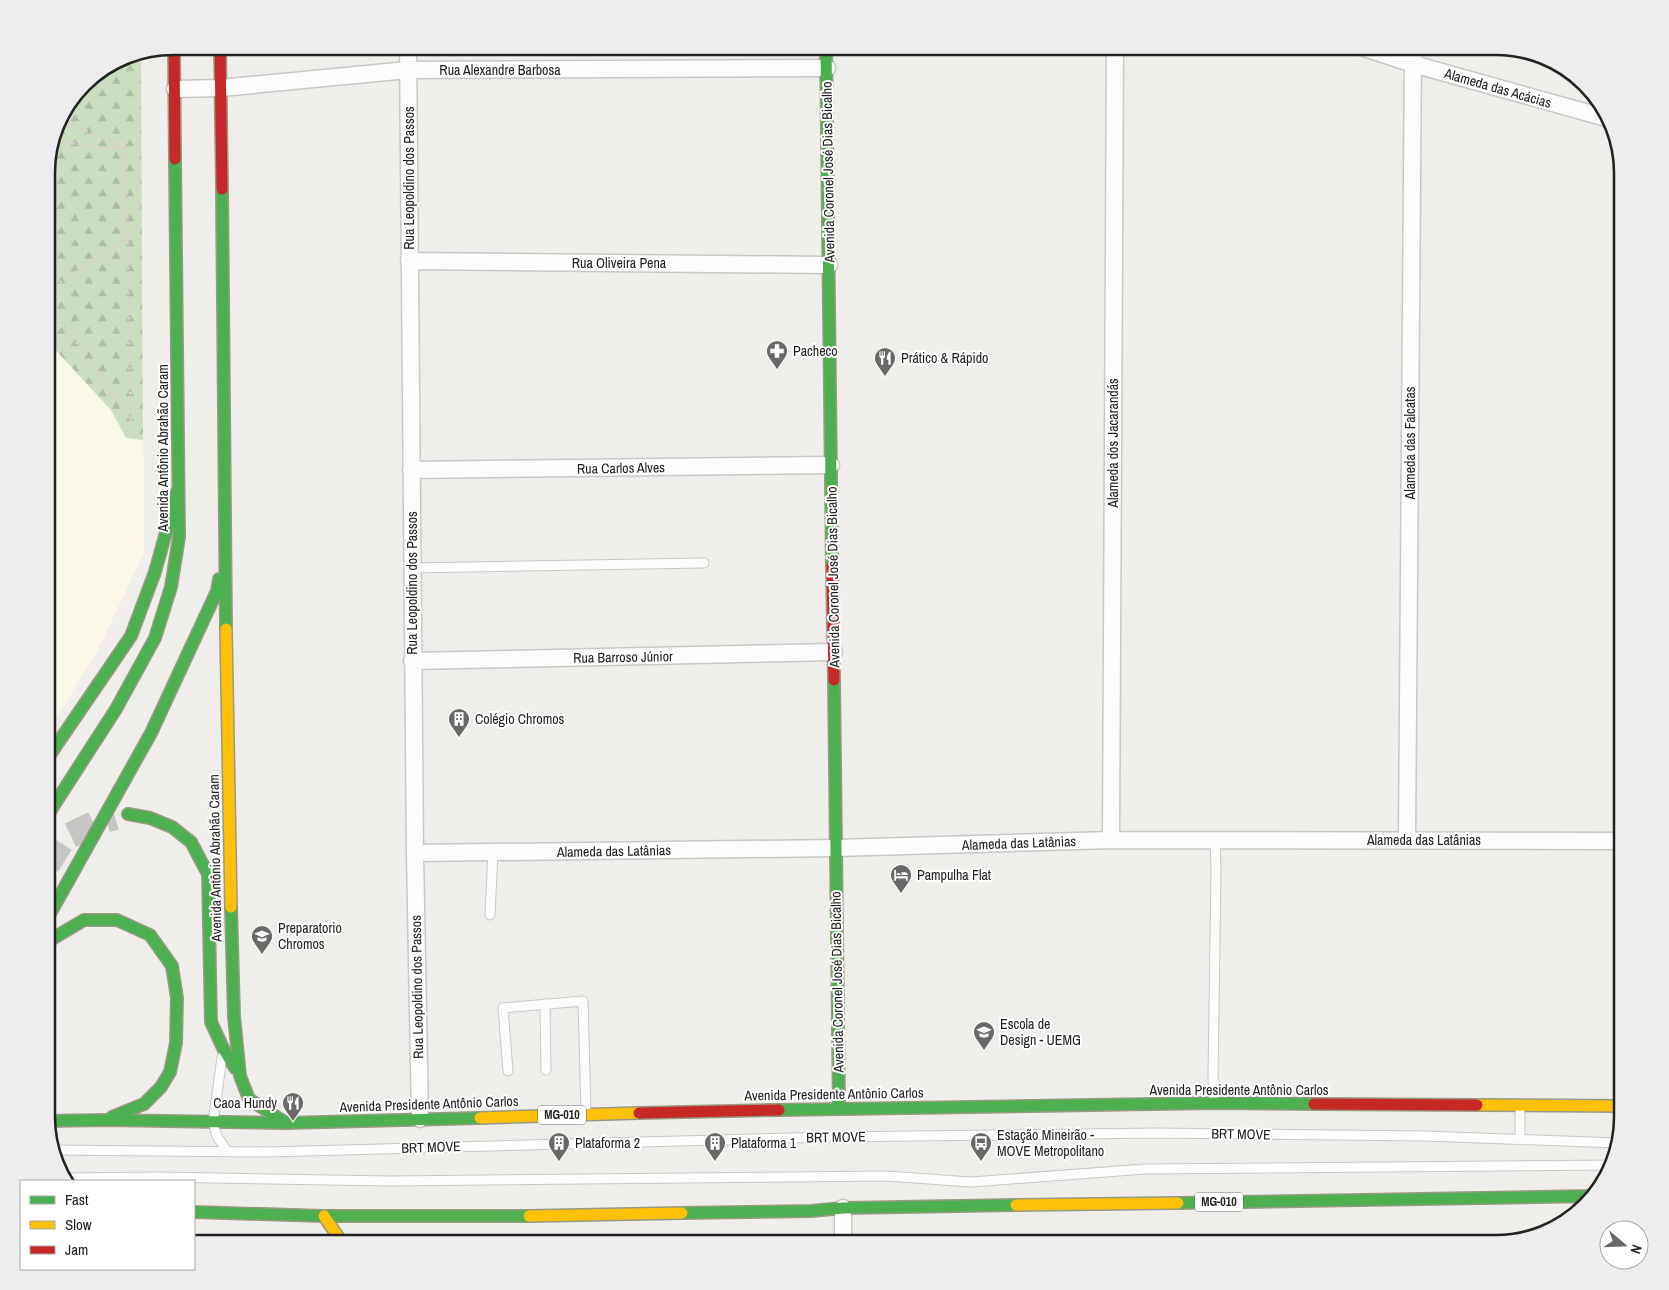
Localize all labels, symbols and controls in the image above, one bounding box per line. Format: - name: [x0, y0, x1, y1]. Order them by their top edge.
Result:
- street label: Rua Alexandre Barbosa: [439, 61, 561, 79]
- street label: Alameda das Acácias: [1441, 64, 1554, 112]
- street label: Avenida Coronel José Dias Bicalho: [817, 81, 839, 264]
- street label: Rua Leopoldino dos Passos: [400, 106, 418, 250]
- street label: Rua Oliveira Pena: [572, 254, 667, 272]
- pharmacy icon: Pacheco: [765, 339, 789, 370]
- place label: Pacheco: [793, 342, 838, 360]
- restaurant icon: Prático & Rápido: [873, 346, 897, 377]
- place label: Prático & Rápido: [901, 349, 988, 367]
- street label: Avenida Antônio Abrahão Caram: [154, 364, 172, 533]
- street label: Alameda dos Jacarandás: [1104, 378, 1122, 509]
- street label: Alameda das Falcatas: [1401, 386, 1419, 501]
- street label: Rua Carlos Alves: [577, 458, 665, 478]
- street label: Avenida Coronel José Dias Bicalho: [822, 486, 844, 669]
- street label: Rua Leopoldino dos Passos: [403, 511, 421, 655]
- street label: Rua Barroso Júnior: [573, 647, 673, 667]
- building icon: Colégio Chromos: [447, 707, 471, 738]
- place label: Colégio Chromos: [475, 710, 565, 728]
- street label: Avenida Antônio Abrahão Caram: [205, 774, 225, 943]
- street label: Alameda das Latânias: [1366, 831, 1481, 849]
- street label: Alameda das Latânias: [961, 832, 1077, 854]
- street label: Alameda das Latânias: [556, 841, 672, 861]
- hotel icon: Pampulha Flat: [889, 863, 913, 894]
- place label: Pampulha Flat: [917, 866, 991, 884]
- street label: Avenida Coronel José Dias Bicalho: [826, 891, 848, 1074]
- street label: Rua Leopoldino dos Passos: [407, 915, 427, 1059]
- place label: Preparatorio Chromos: [278, 919, 342, 953]
- school or university icon: Preparatorio Chromos: [250, 924, 274, 955]
- place label: Escola de Design - UEMG: [1000, 1015, 1081, 1049]
- school or university icon: Escola de Design - UEMG: [972, 1020, 996, 1051]
- street label: Avenida Presidente Antônio Carlos: [1148, 1081, 1329, 1099]
- street label: Avenida Presidente Antônio Carlos: [743, 1083, 924, 1105]
- restaurant icon: Caoa Hundy: [281, 1091, 305, 1122]
- street label: Avenida Presidente Antônio Carlos: [338, 1092, 519, 1116]
- place label: Caoa Hundy: [213, 1094, 277, 1112]
- road number: MG-010: [538, 1106, 586, 1124]
- street label: BRT MOVE: [1211, 1124, 1271, 1144]
- place label: Estação Mineirão - MOVE Metropolitano: [997, 1126, 1104, 1160]
- street label: BRT MOVE: [806, 1127, 866, 1147]
- building icon: Plataforma 2: [547, 1131, 571, 1162]
- building icon: Plataforma 1: [703, 1131, 727, 1162]
- bus stop icon: Estação Mineirão - MOVE Metropolitano: [969, 1131, 993, 1162]
- place label: Plataforma 2: [575, 1134, 640, 1152]
- place label: Plataforma 1: [731, 1134, 797, 1152]
- street label: BRT MOVE: [401, 1137, 461, 1157]
- legend: [20, 1180, 195, 1270]
- text: Fast: [65, 1189, 89, 1210]
- road number: MG-010: [1195, 1192, 1243, 1212]
- text: Slow: [65, 1214, 92, 1235]
- north arrow: [1599, 1220, 1649, 1270]
- text: Jam: [65, 1239, 88, 1260]
- text: N: [1626, 1242, 1646, 1256]

